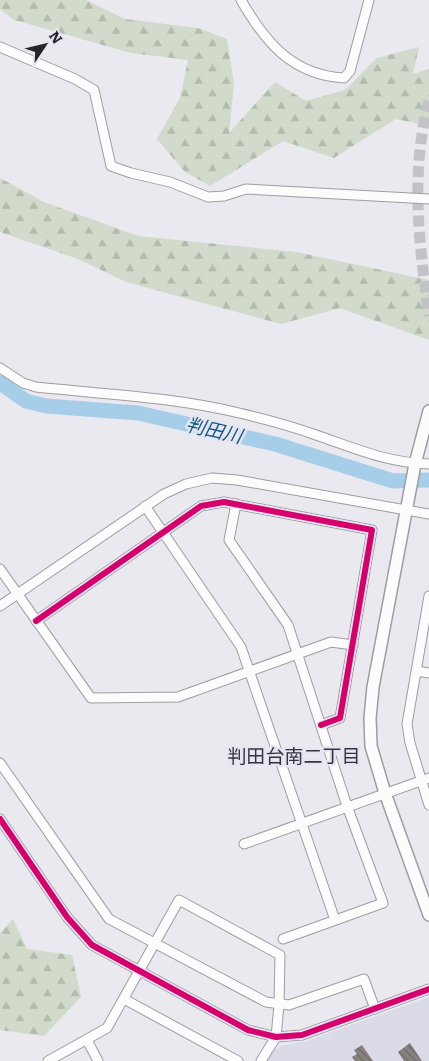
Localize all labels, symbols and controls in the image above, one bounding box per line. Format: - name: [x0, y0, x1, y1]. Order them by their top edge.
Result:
- north arrow: [20, 20, 70, 70]
- text: N: [45, 26, 68, 48]
- water label: 判田川: [183, 409, 247, 450]
- district label: 判田台南二丁目: [227, 741, 361, 769]

